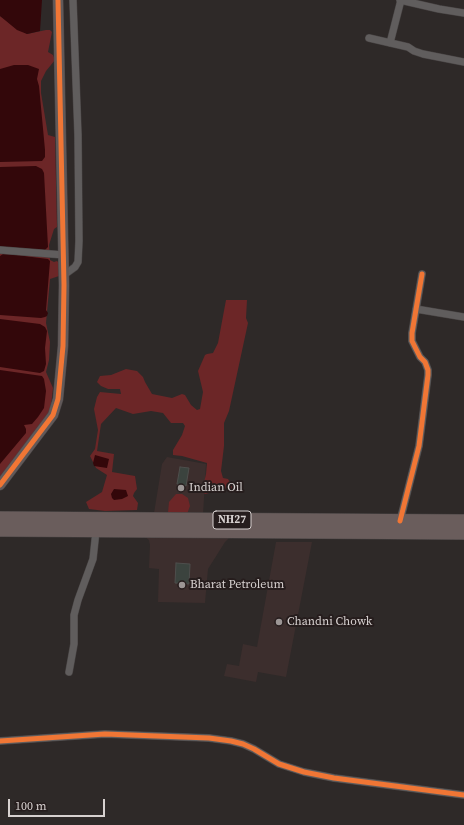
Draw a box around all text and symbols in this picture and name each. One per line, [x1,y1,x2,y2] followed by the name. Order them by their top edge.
[189,481,243,495] place label: Indian Oil
[176,483,186,493] marker: Indian Oil
[213,511,251,529] road number: NH27
[190,578,284,592] place label: Bharat Petroleum
[177,580,187,590] marker: Bharat Petroleum
[287,615,372,629] place label: Chandni Chowk
[274,617,284,627] marker: Chandni Chowk
[10,791,107,817] scale bar
[15,798,47,814] text: 100 m

